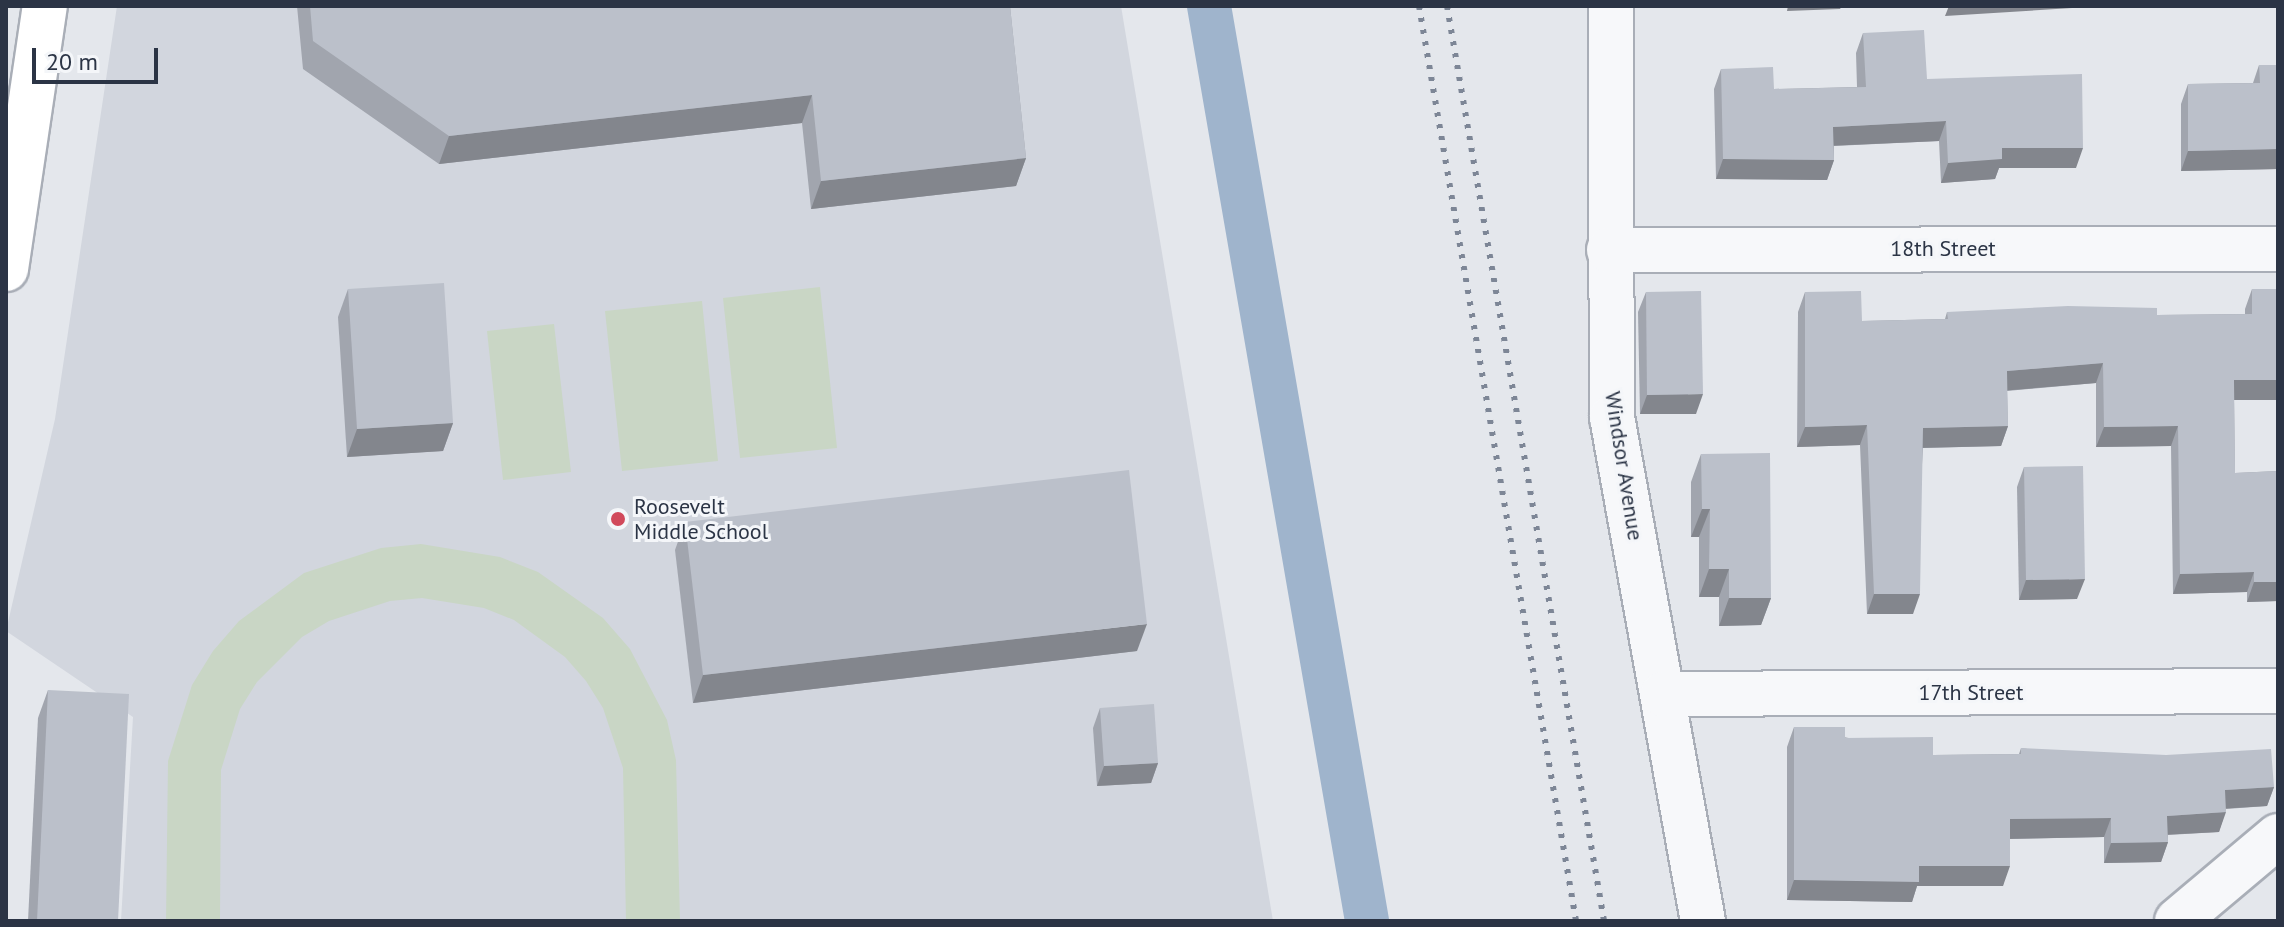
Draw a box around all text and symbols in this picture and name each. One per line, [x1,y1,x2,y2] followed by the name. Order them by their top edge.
[36,32,162,82] scale bar
[46,46,98,77] text: 20 m
[1890,236,1996,262] street label: 18th Street
[1599,389,1649,543] street label: Windsor Avenue
[634,493,768,544] place label: Roosevelt Middle School
[609,510,627,528] marker: Roosevelt Middle School
[1918,680,2024,706] street label: 17th Street

